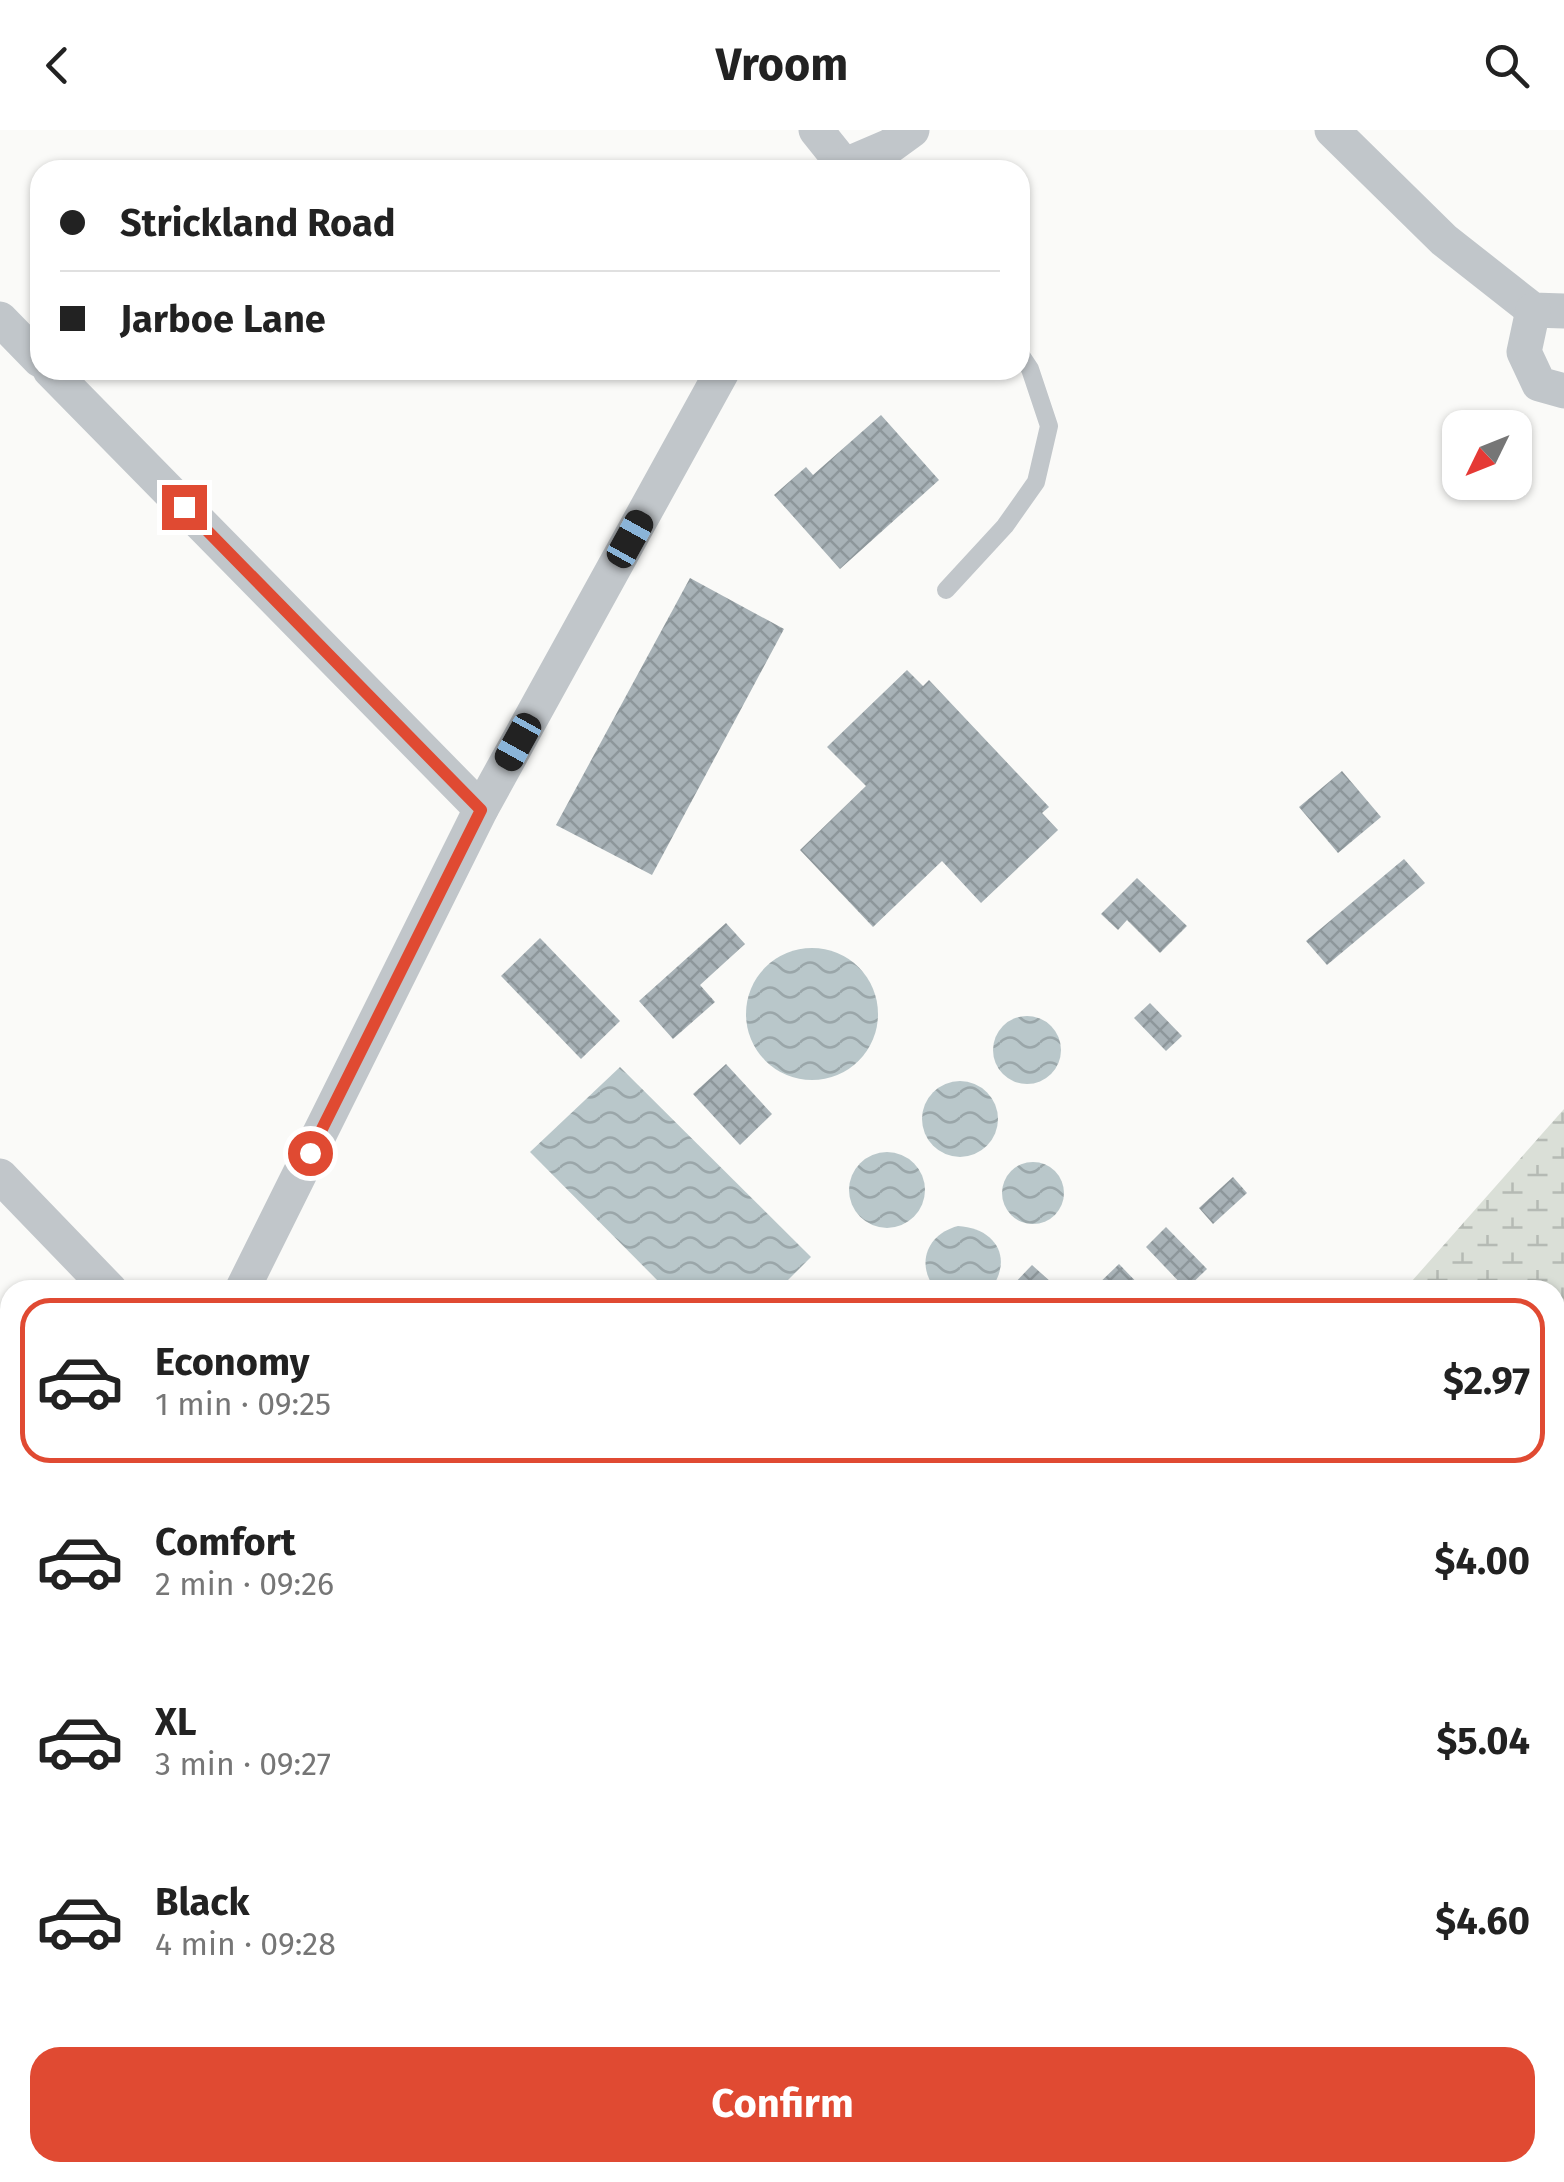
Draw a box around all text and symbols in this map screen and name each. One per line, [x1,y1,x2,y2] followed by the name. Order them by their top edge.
[30,38,85,93] icon: back
[716,38,848,92] text: Vroom
[1479,38,1534,93] icon: search
[120,200,396,246] text: Strickland Road
[120,296,326,342] text: Jarboe Lane
[1442,410,1532,500] north arrow
[1442,410,1532,500] map controls
[162,485,207,530] route end
[602,505,658,573] car
[490,708,546,776] car
[288,1131,333,1176] route start
[35,1336,125,1426] icon: car
[155,1339,310,1385] text: Economy
[1443,1358,1530,1404] text: $2.97
[155,1385,331,1423] text: 1 min · 09:25
[35,1516,125,1606] icon: car
[155,1519,296,1565] text: Comfort
[1435,1538,1530,1584] text: $4.00
[155,1565,334,1603] text: 2 min · 09:26
[35,1696,125,1786] icon: car
[155,1699,197,1745] text: XL
[1436,1718,1530,1764] text: $5.04
[155,1745,331,1783] text: 3 min · 09:27
[35,1876,125,1966] icon: car
[155,1879,250,1925] text: Black
[1435,1898,1530,1944] text: $4.60
[155,1925,336,1963] text: 4 min · 09:28
[30,2047,1535,2162] button: Confirm

